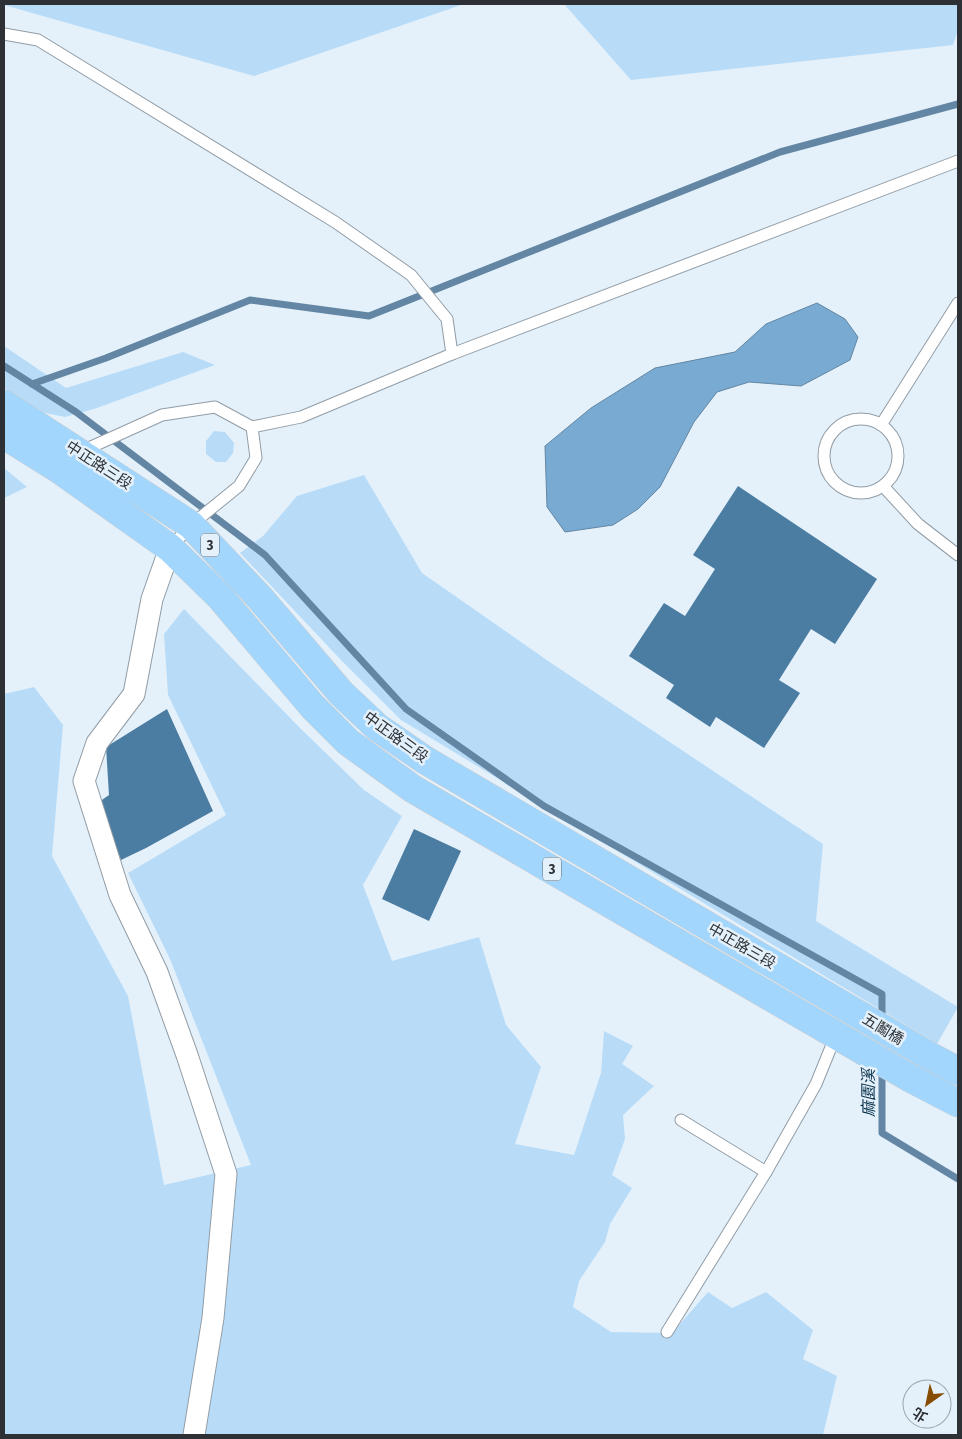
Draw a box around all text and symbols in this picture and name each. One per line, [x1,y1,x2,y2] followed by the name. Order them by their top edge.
[63,437,135,493] street label: 中正路三段
[201,534,219,556] road number: 3
[360,708,432,766] street label: 中正路三段
[543,858,561,881] road number: 3
[705,919,779,973] street label: 中正路三段
[859,1010,907,1048] street label: 五鬮橋
[859,1067,878,1117] water label: 麻園溪
[902,1379,952,1429] north arrow
[910,1404,931,1425] text: 北

